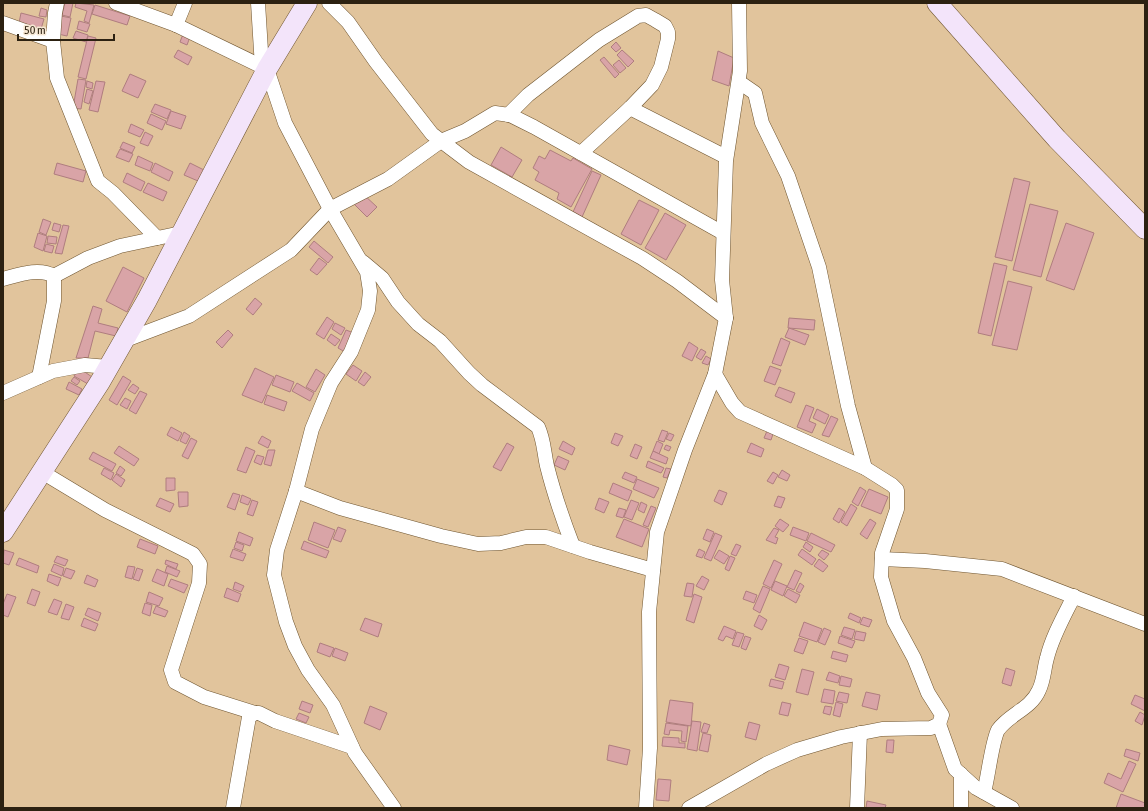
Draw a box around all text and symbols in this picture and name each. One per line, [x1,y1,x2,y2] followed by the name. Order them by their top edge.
[18,16,114,42] scale bar
[24,23,46,37] text: 50 m

